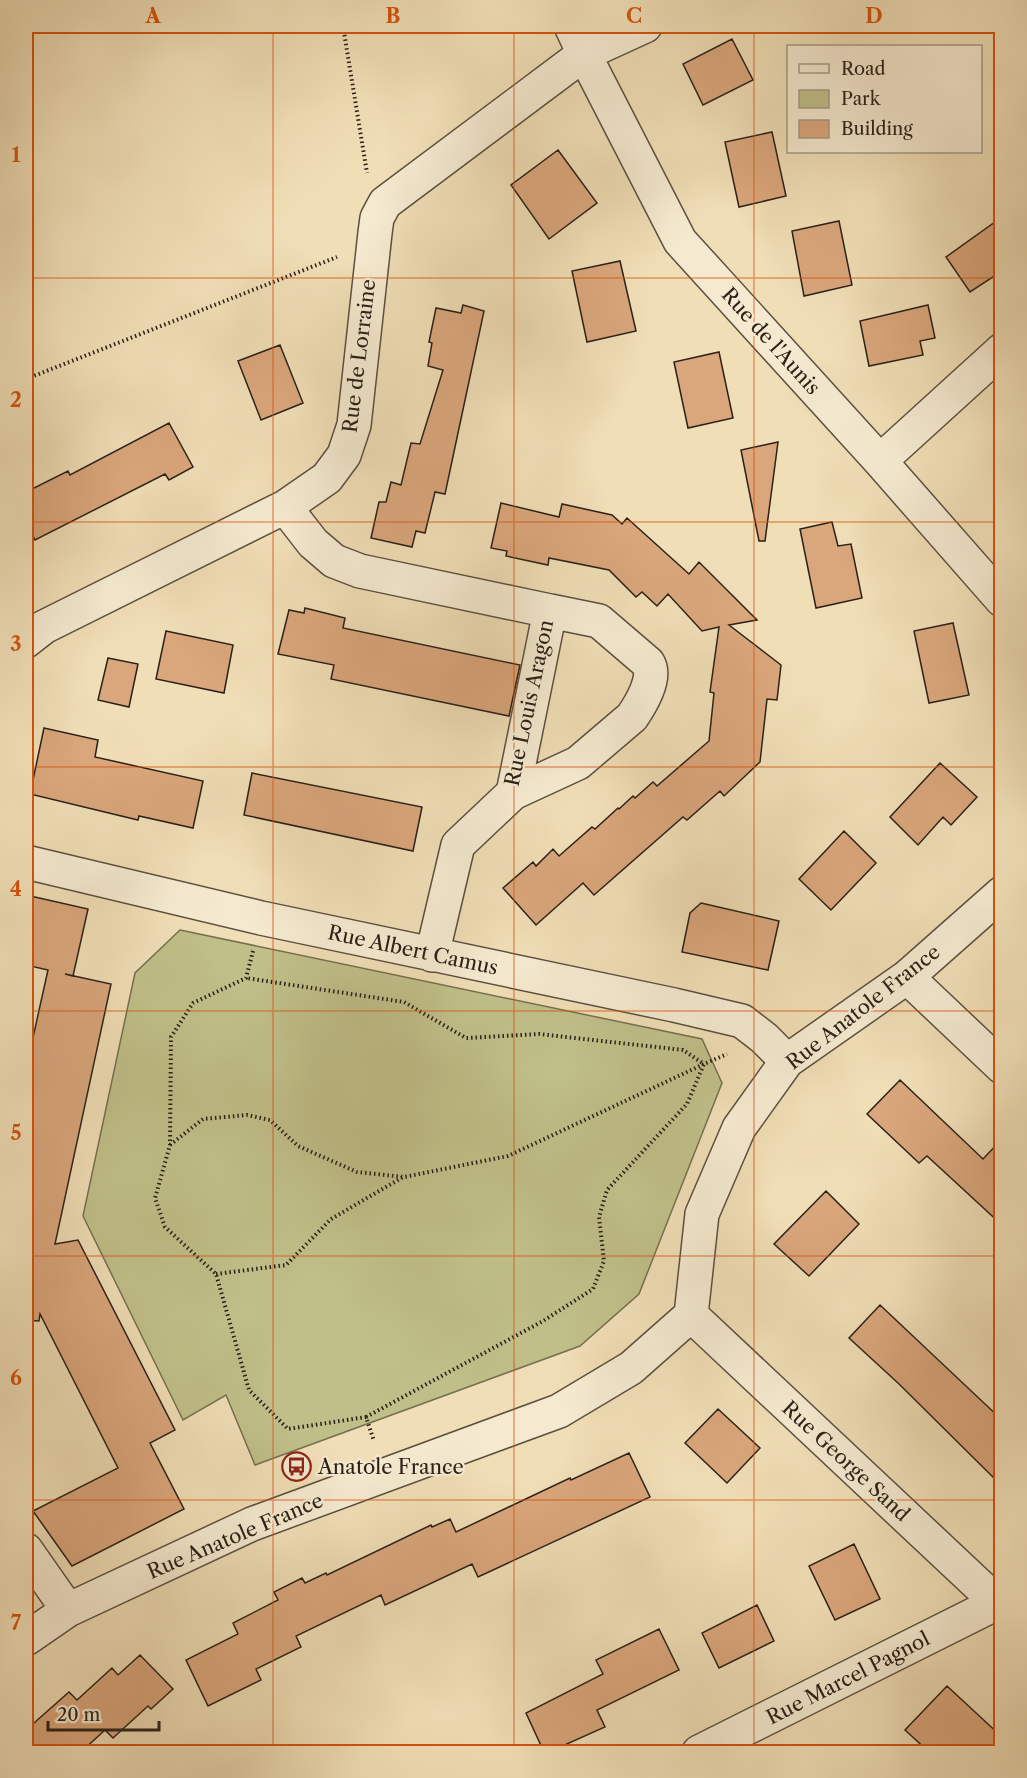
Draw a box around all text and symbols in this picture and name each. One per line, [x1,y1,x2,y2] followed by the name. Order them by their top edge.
[144,4,161,28] text: A
[386,4,401,28] text: B
[626,4,642,28] text: C
[865,4,883,28] text: D
[787,45,982,153] legend
[841,58,886,80] text: Road
[841,88,882,110] text: Park
[841,118,913,140] text: Building
[12,143,21,167] text: 1
[338,278,380,434] street label: Rue de Lorraine
[717,283,825,399] street label: Rue de l'Aunis
[10,388,22,412] text: 2
[500,617,558,788] street label: Rue Louis Aragon
[10,632,22,656] text: 3
[10,877,22,901] text: 4
[326,920,500,980] street label: Rue Albert Camus
[781,940,945,1074] street label: Rue Anatole France
[10,1121,22,1145] text: 5
[10,1366,22,1390] text: 6
[777,1396,915,1526] street label: Rue George Sand
[281,1451,313,1483] bus stop icon: Anatole France
[317,1455,464,1479] place label: Anatole France
[144,1488,326,1584] street label: Rue Anatole France
[11,1611,22,1635] text: 7
[762,1626,934,1730] street label: Rue Marcel Pagnol
[48,1694,159,1732] scale bar
[57,1704,101,1726] text: 20 m

